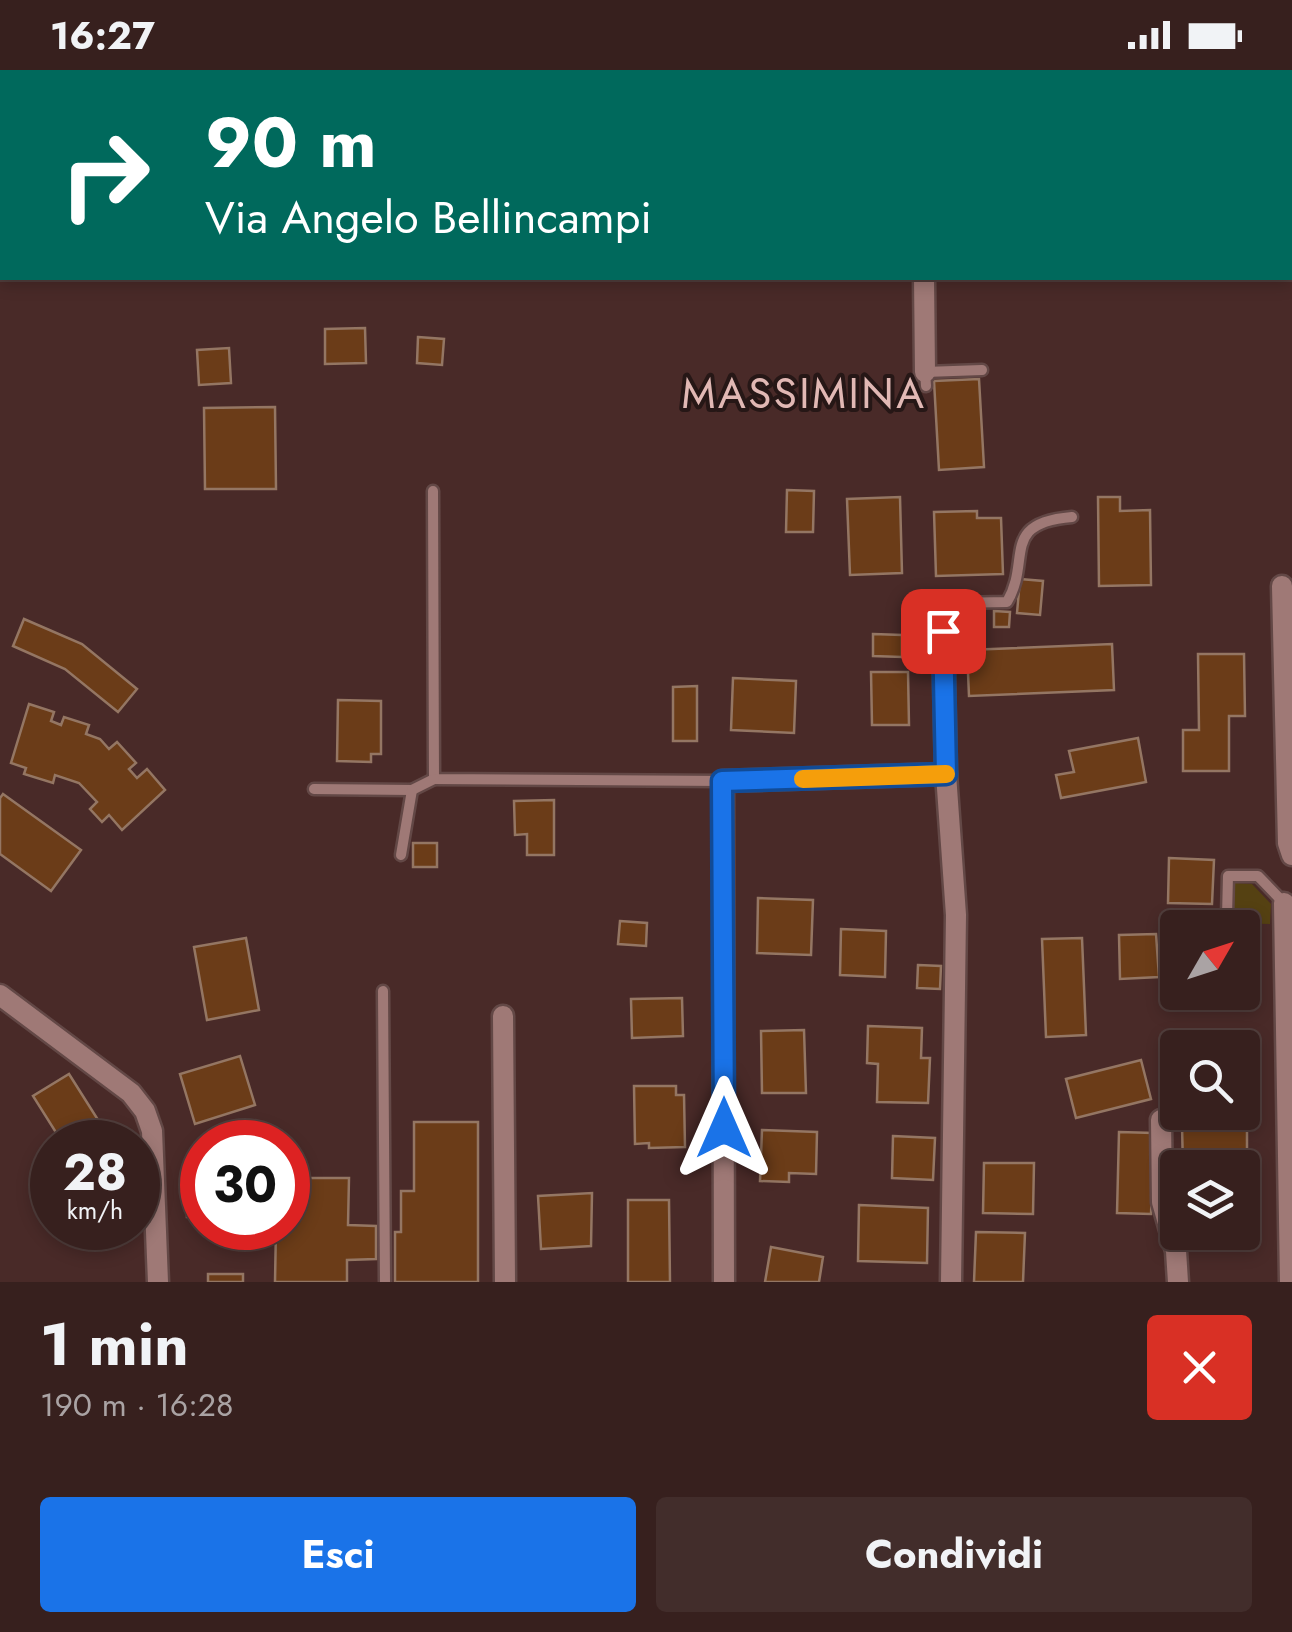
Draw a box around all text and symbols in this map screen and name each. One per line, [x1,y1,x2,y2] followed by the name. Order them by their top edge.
[50,8,155,63] text: 16:27
[205,92,377,193] text: 90 m
[40,110,170,240] icon: right
[205,185,652,250] text: Via Angelo Bellincampi
[681,363,927,424] district label: MASSIMINA
[901,589,986,674] pin
[916,604,971,659] icon: arrive
[1160,910,1260,1010] north arrow
[1160,910,1260,1250] map controls
[1160,1030,1260,1130] button: search
[672,1076,776,1180] position arrow
[180,1120,310,1250] speed limit sign: 30
[63,1136,127,1209] text: 28
[1160,1150,1260,1250] button: layers
[67,1192,123,1228] text: km/h
[40,1301,189,1388] text: 1 min
[1147,1315,1252,1420] button: close
[40,1382,234,1428] text: 190 m · 16:28
[40,1497,636,1612] button: Esci
[656,1497,1252,1612] button: Condividi

